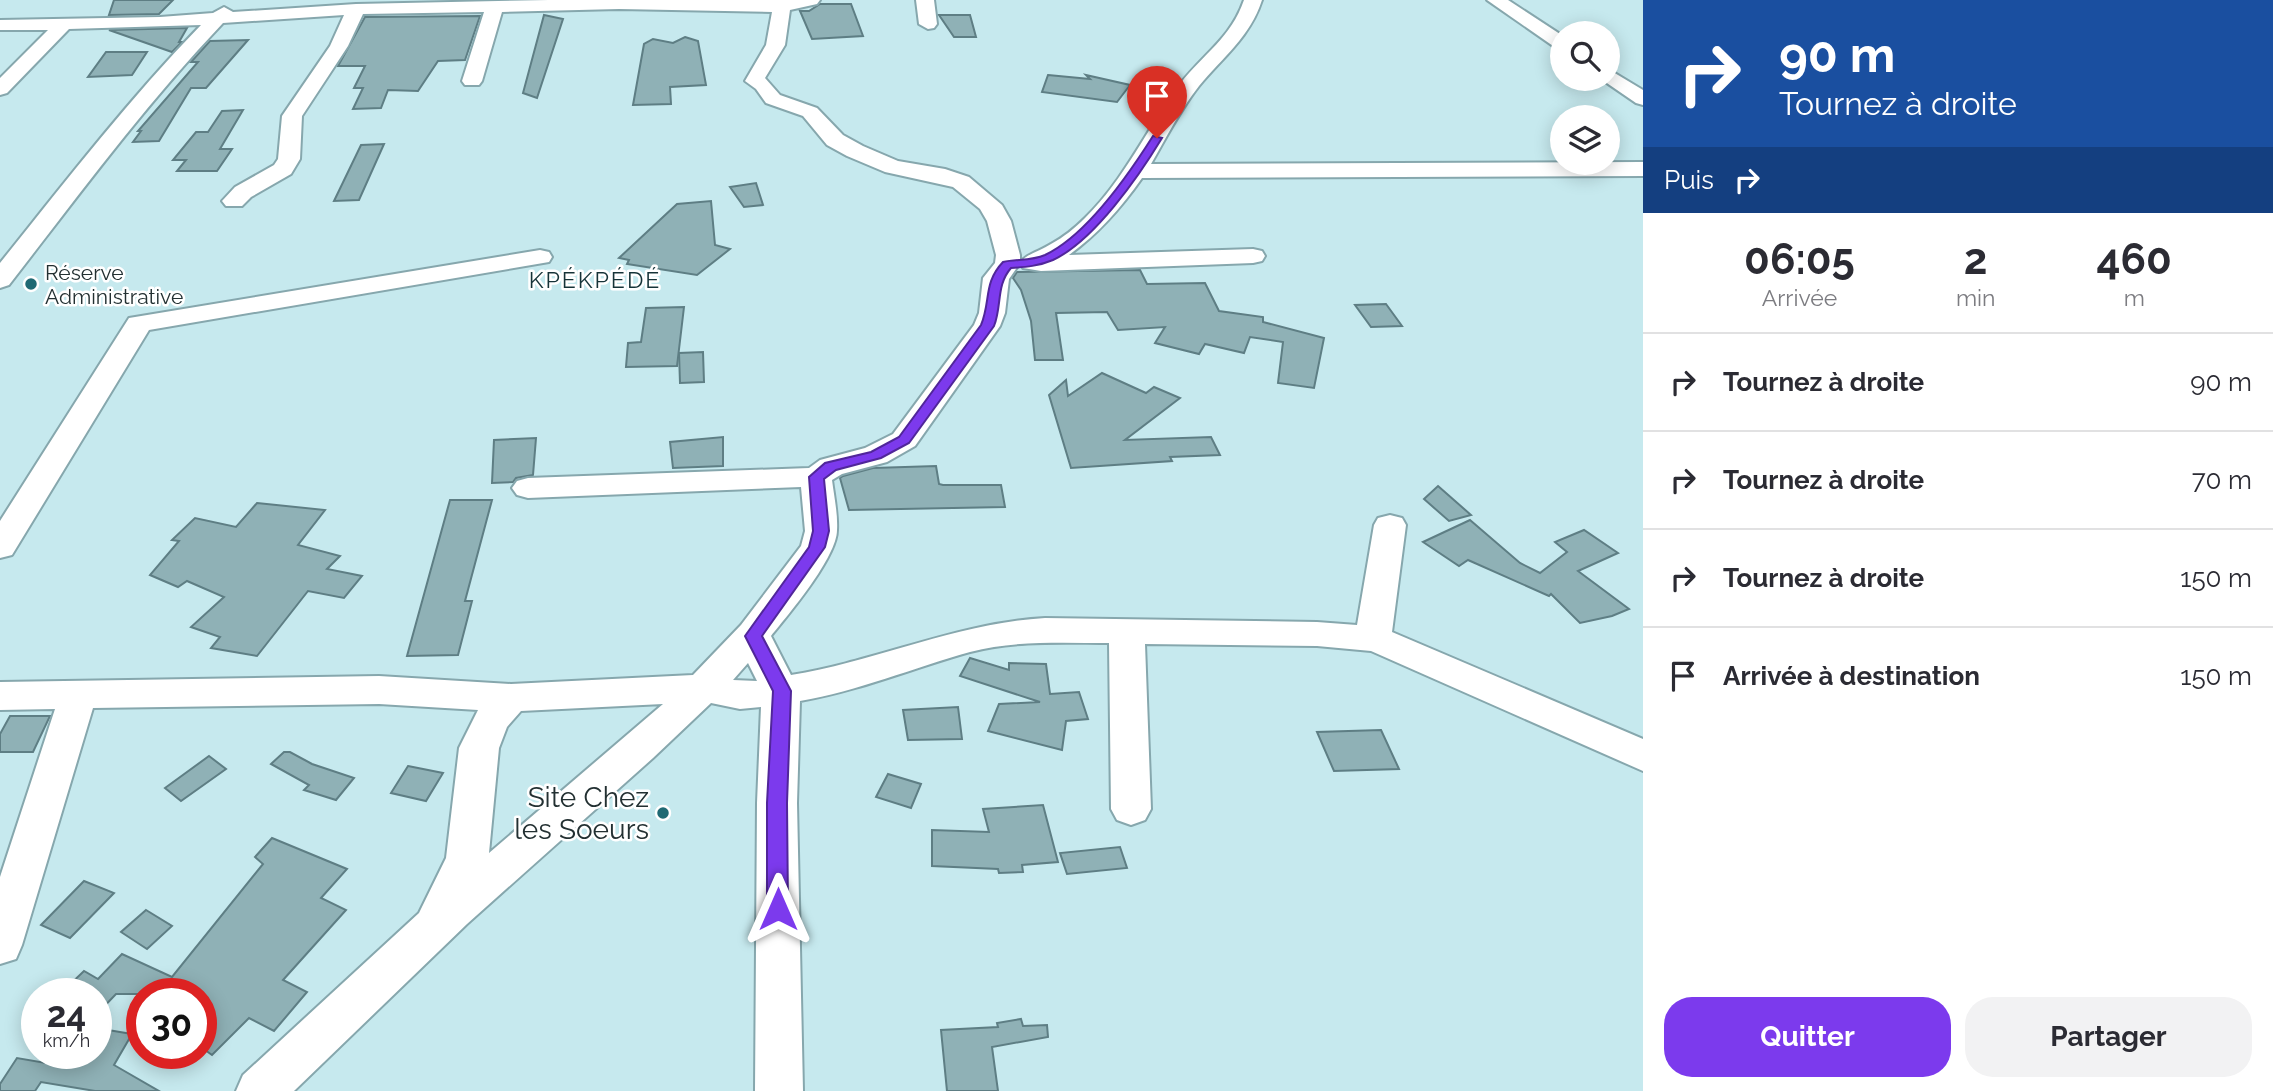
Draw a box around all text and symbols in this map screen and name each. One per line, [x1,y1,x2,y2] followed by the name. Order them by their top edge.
[1550,21,1620,175] map controls
[1550,21,1620,91] button: search
[1779,26,1895,83] text: 90 m
[1664,28,1755,119] icon: right
[1127,66,1187,138] pin
[1138,77,1176,115] icon: arrive
[1779,85,2017,122] text: Tournez à droite
[1550,105,1620,175] button: layers
[1728,161,1766,199] icon: right
[1664,165,1714,195] text: Puis
[1744,235,1855,284] text: 06:05
[1964,235,1988,284] text: 2
[2097,235,2172,284] text: 460
[45,260,183,309] place label: Réserve Administrative
[529,266,661,293] district label: KPÉKPÉDÉ
[23,276,39,292] marker: Réserve Administrative
[1762,284,1837,311] text: Arrivée
[1956,284,1996,311] text: min
[2124,284,2145,311] text: m
[1664,363,1702,401] icon: right
[1723,367,1924,397] text: Tournez à droite
[2190,367,2252,397] text: 90 m
[1664,461,1702,499] icon: right
[1723,465,1924,495] text: Tournez à droite
[2192,465,2252,495] text: 70 m
[1664,559,1702,597] icon: right
[1723,563,1924,593] text: Tournez à droite
[2180,563,2252,593] text: 150 m
[1664,657,1702,695] icon: arrive
[1723,661,1980,691] text: Arrivée à destination
[2180,661,2252,691] text: 150 m
[514,781,649,846] place label: Site Chez les Soeurs
[655,805,671,821] marker: Site Chez les Soeurs
[741,872,815,946] position arrow
[126,978,217,1069] speed limit sign: 30
[47,994,86,1035] text: 24
[1664,997,1951,1077] button: Quitter
[1965,997,2252,1077] button: Partager
[43,1030,90,1051] text: km/h

